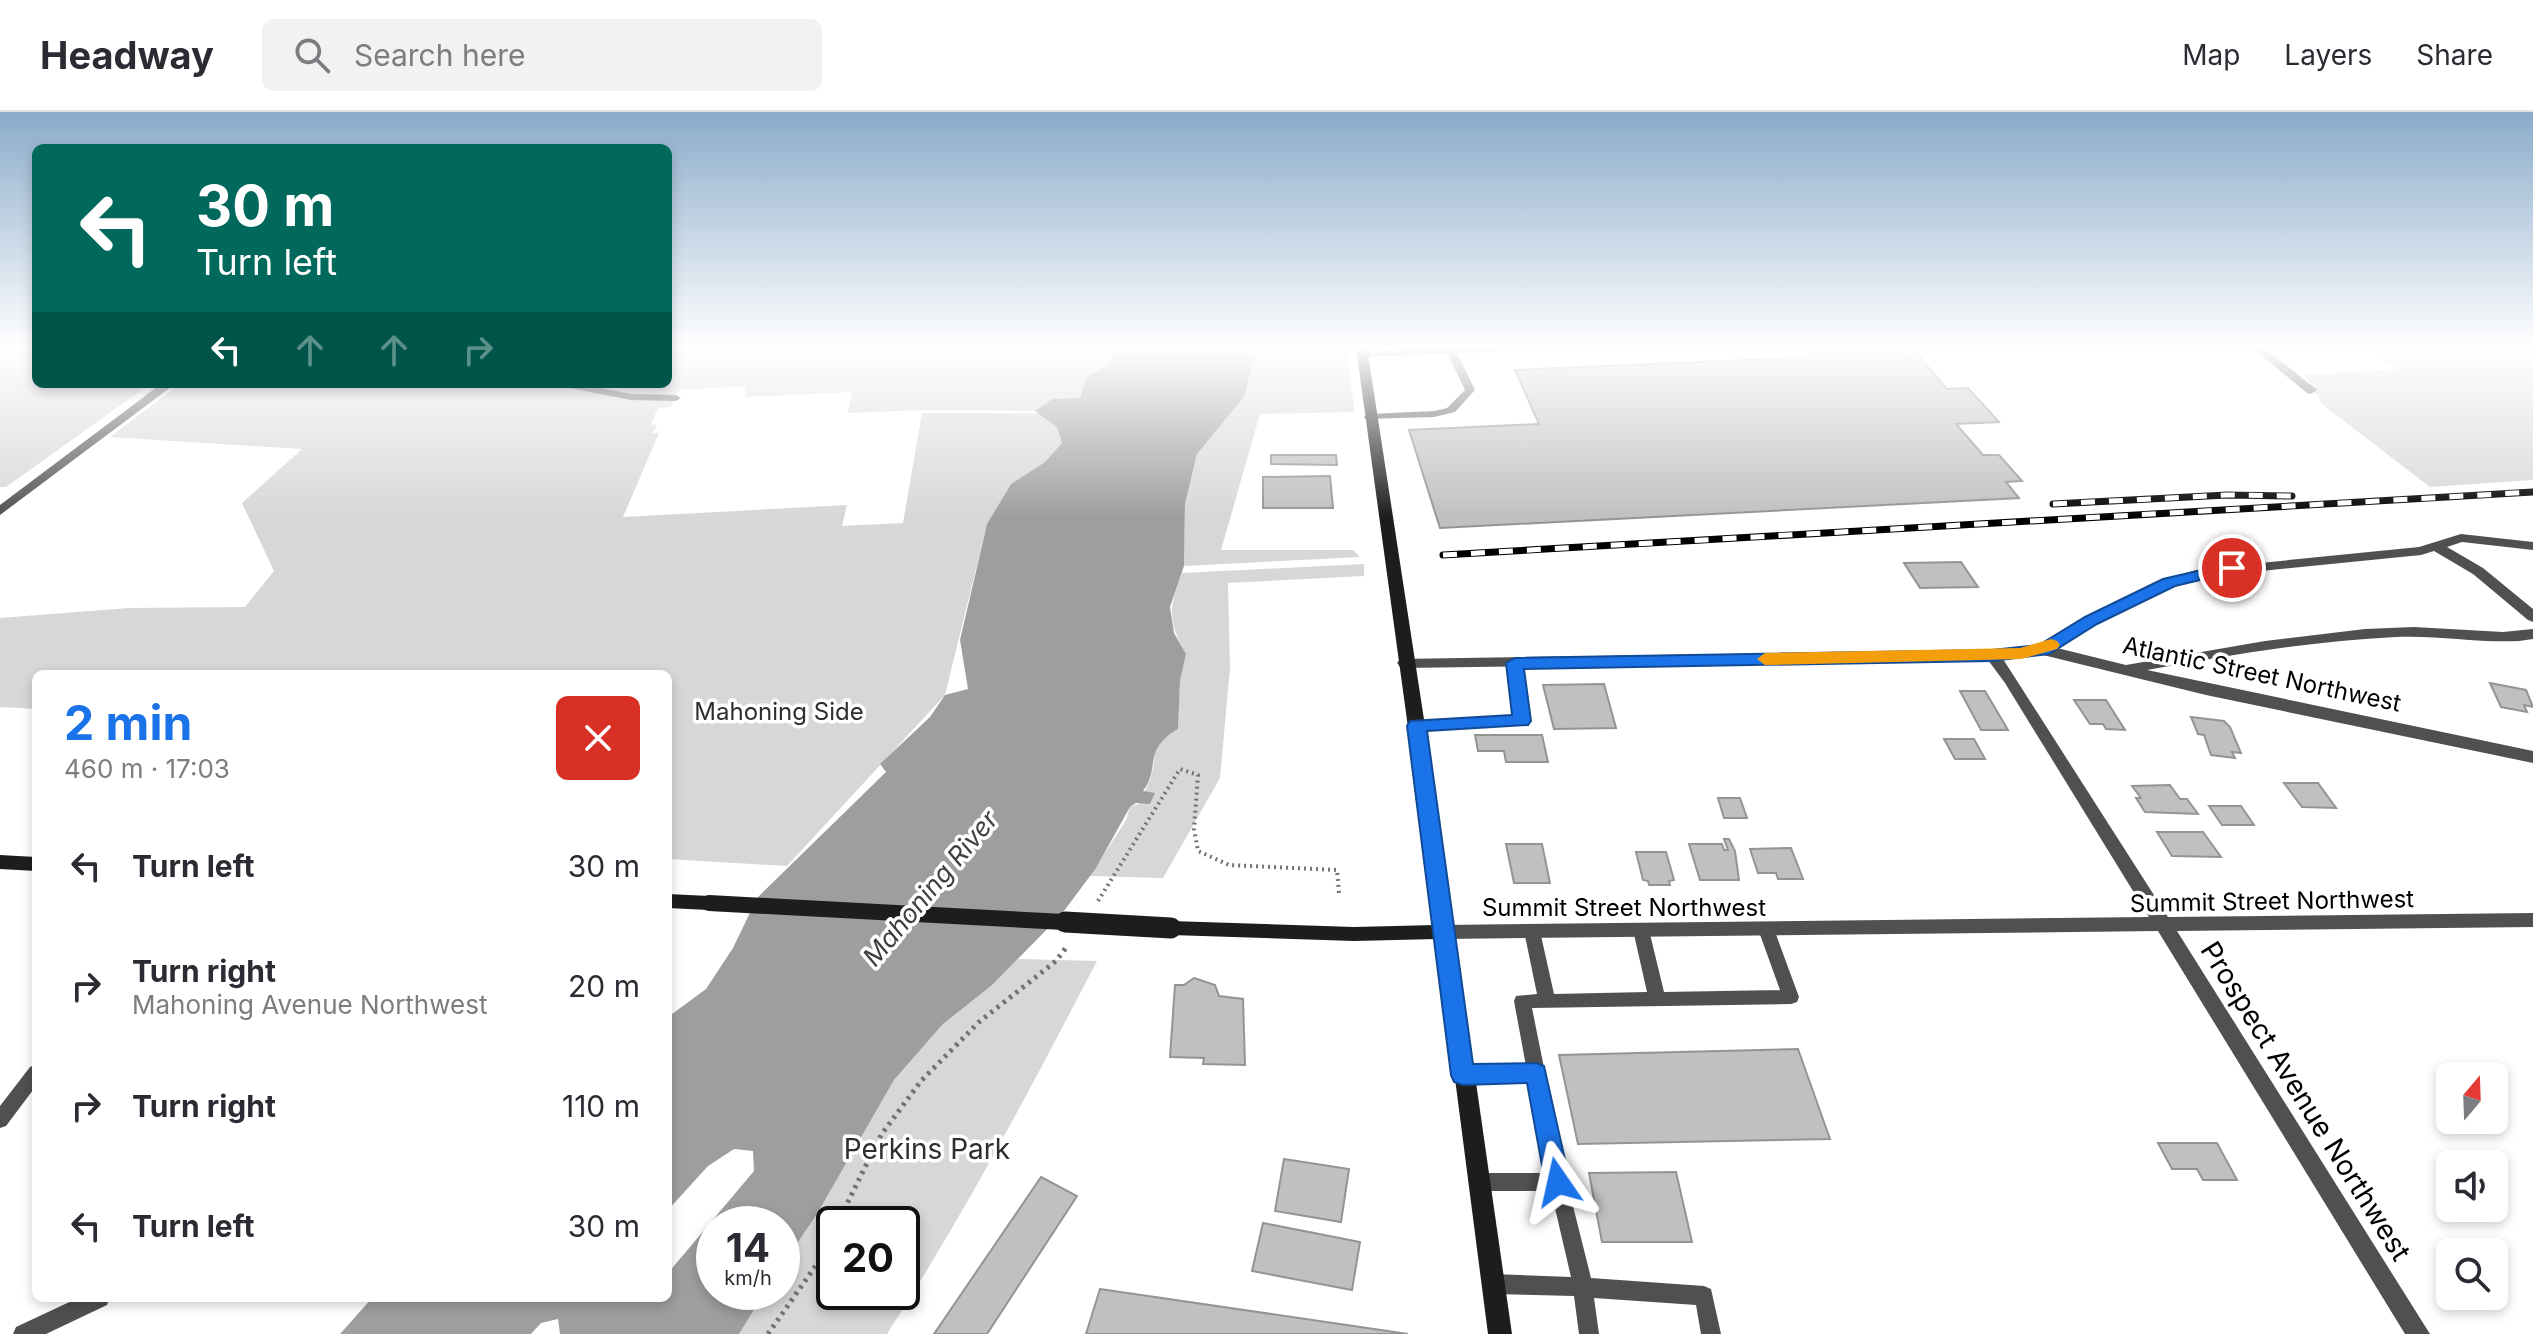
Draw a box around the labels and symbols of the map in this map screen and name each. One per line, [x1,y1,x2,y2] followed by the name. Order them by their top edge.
[2198,534,2266,602] pin
[2120,630,2404,718] street label: Atlantic Street Northwest
[694,697,864,726] park label: Mahoning Side
[856,803,1005,972] water label: Mahoning River
[2130,884,2414,918] street label: Summit Street Northwest
[1482,893,1766,922] street label: Summit Street Northwest
[2194,935,2418,1267] street label: Prospect Avenue Northwest
[2436,1062,2508,1134] north arrow
[844,1132,1010,1166] park label: Perkins Park
[1516,1140,1600,1224] position arrow
[816,1206,920,1310] speed limit sign: 20

